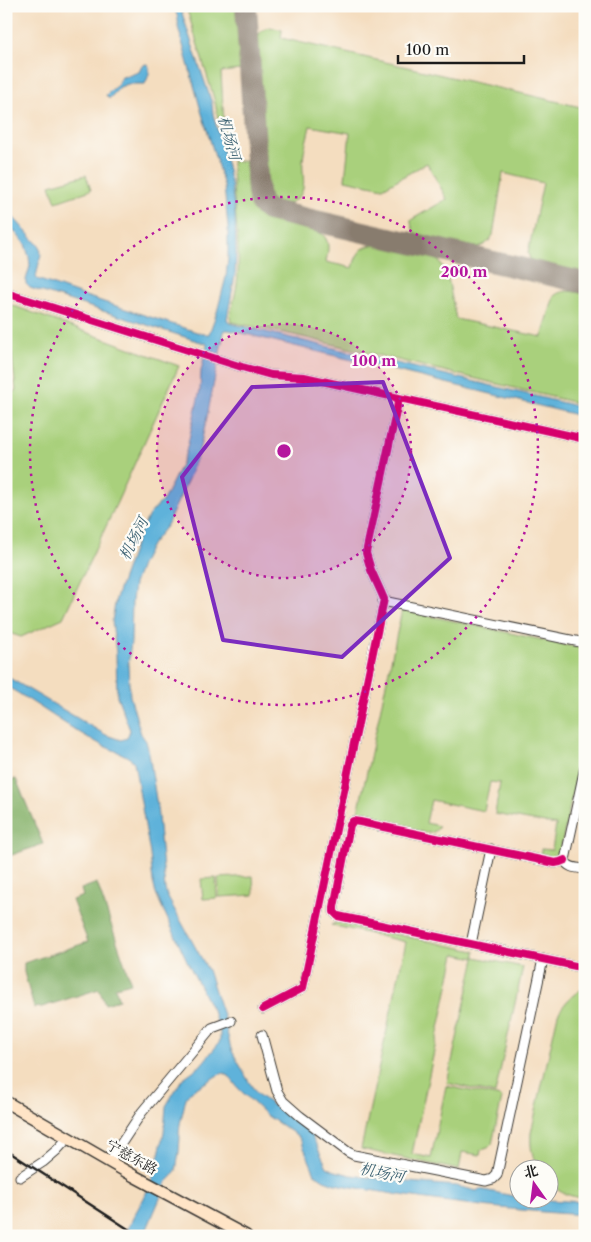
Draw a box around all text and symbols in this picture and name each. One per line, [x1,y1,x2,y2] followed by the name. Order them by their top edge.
[398,32,525,64] scale bar
[406,40,449,59] text: 100 m
[214,114,246,165] water label: 机场河
[441,262,487,281] text: 200 m
[352,351,396,370] text: 100 m
[275,442,293,460] centre of rings
[115,512,154,563] water label: 机场河
[103,1136,161,1178] street label: 宁慈东路
[358,1159,409,1187] water label: 机场河
[508,1160,558,1210] north arrow
[522,1161,540,1182] text: 北

